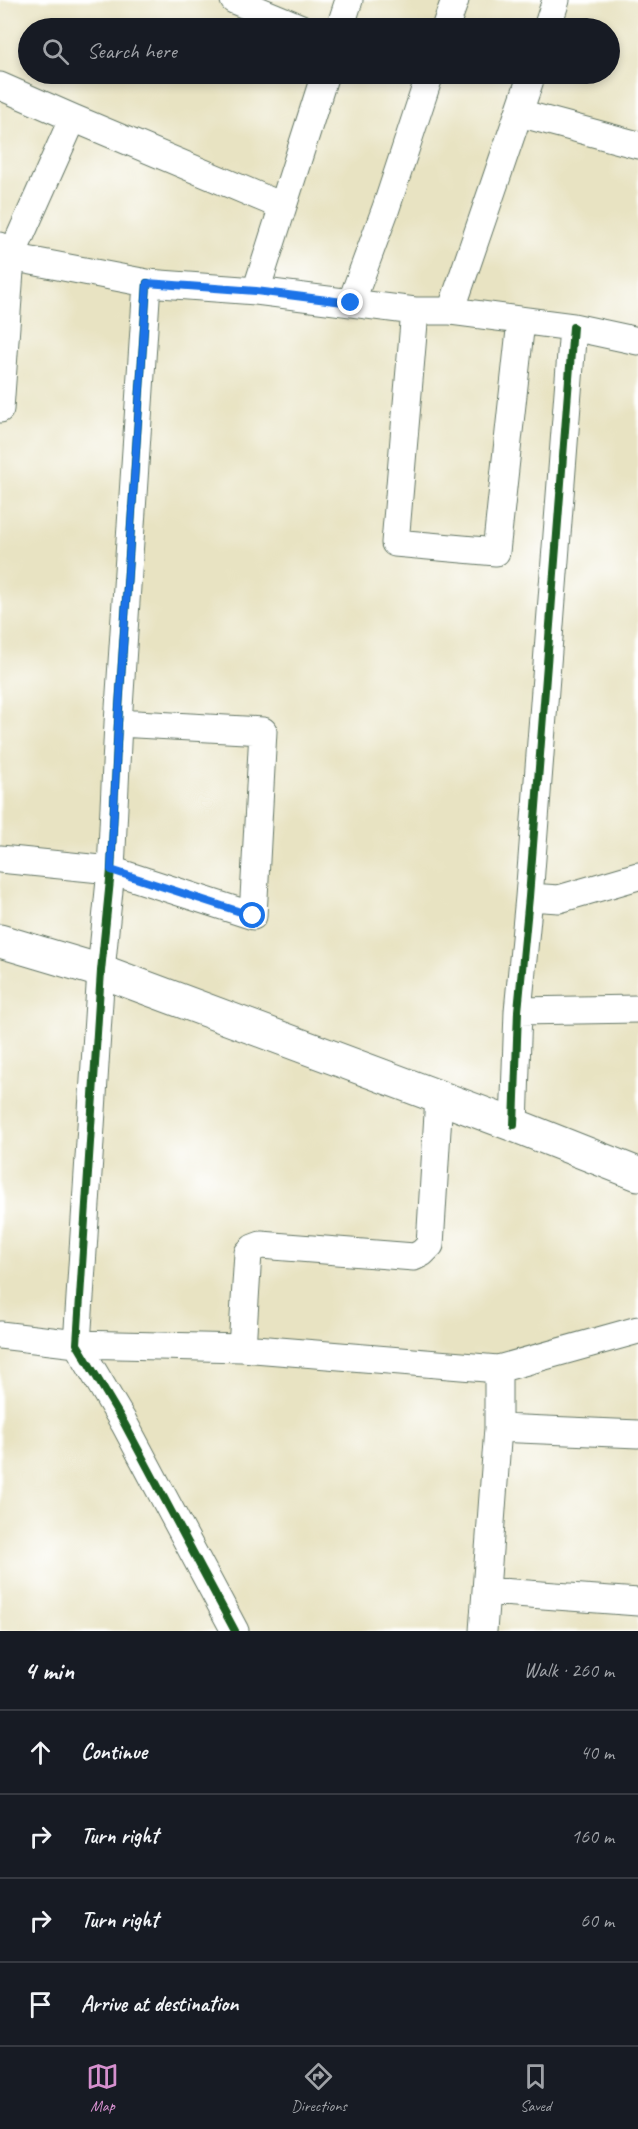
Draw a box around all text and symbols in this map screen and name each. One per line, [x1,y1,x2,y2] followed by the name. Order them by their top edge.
[18,18,620,84] search box
[39,35,72,68] icon: search
[87,37,177,65] text: Search here
[337,289,363,315] route end
[239,902,265,928] route start
[24,1654,74,1687] text: 4 min
[524,1658,614,1683] text: Walk · 260 m
[24,1736,57,1769] icon: ahead
[81,1738,147,1766] text: Continue
[580,1740,614,1765] text: 40 m
[24,1820,57,1853] icon: right
[81,1822,158,1850] text: Turn right
[571,1824,614,1849] text: 160 m
[24,1904,57,1937] icon: right
[81,1906,158,1934] text: Turn right
[580,1908,614,1933] text: 60 m
[24,1988,57,2021] icon: arrive
[81,1990,238,2018] text: Arrive at destination
[86,2060,119,2116] tab: Map
[291,2060,347,2116] tab: Directions
[519,2060,552,2116] tab: Saved

